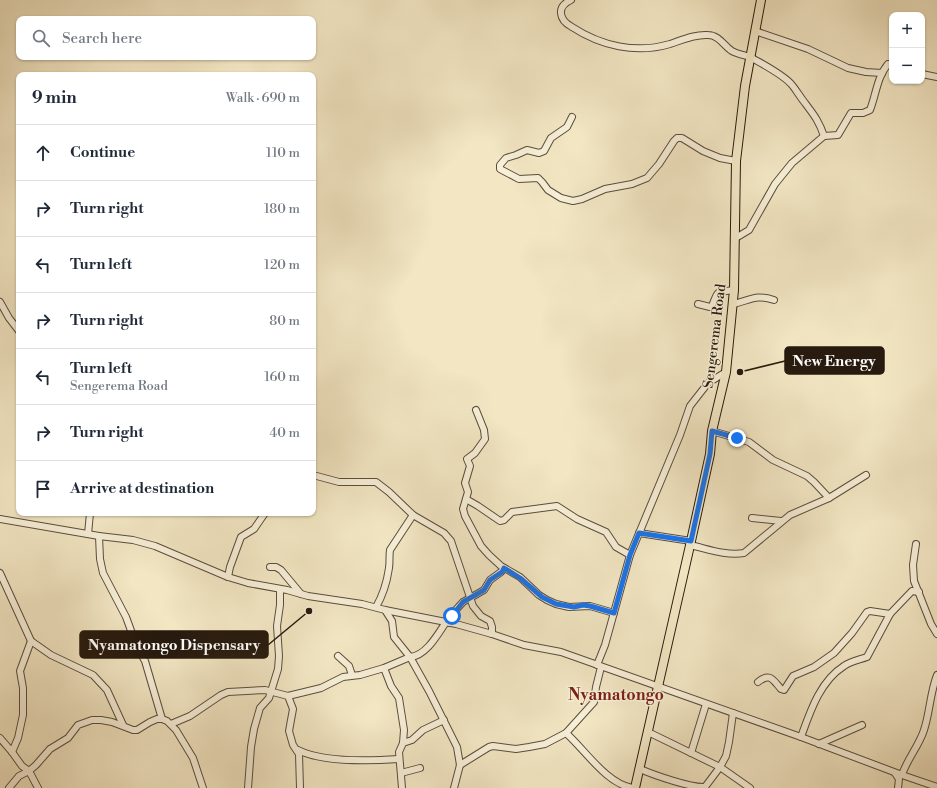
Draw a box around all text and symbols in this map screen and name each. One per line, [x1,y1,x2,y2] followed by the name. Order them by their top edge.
[889,12,925,84] map controls
[889,12,925,48] button: +
[16,16,316,60] search box
[30,27,52,49] icon: search
[62,29,142,48] text: Search here
[889,48,925,84] button: −
[32,87,77,109] text: 9 min
[226,90,300,106] text: Walk · 690 m
[32,142,54,164] icon: ahead
[70,143,135,162] text: Continue
[266,145,300,161] text: 110 m
[32,198,54,220] icon: right
[70,199,144,218] text: Turn right
[264,201,300,217] text: 180 m
[32,254,54,276] icon: left
[70,255,132,274] text: Turn left
[264,257,300,273] text: 120 m
[700,283,730,389] street label: Sengerema Road
[32,310,54,332] icon: right
[70,311,144,330] text: Turn right
[269,313,300,329] text: 80 m
[785,347,884,374] callout: New Energy
[792,352,876,371] text: New Energy
[70,359,132,378] text: Turn left
[32,366,54,388] icon: left
[264,369,300,385] text: 160 m
[70,378,168,394] text: Sengerema Road
[32,422,54,444] icon: right
[70,423,144,442] text: Turn right
[270,425,300,441] text: 40 m
[728,429,746,447] route end
[32,478,54,500] icon: arrive
[70,479,214,498] text: Arrive at destination
[443,607,461,625] route start
[80,631,268,658] callout: Nyamatongo Dispensary
[88,636,261,655] text: Nyamatongo Dispensary
[568,685,664,705] district label: Nyamatongo

